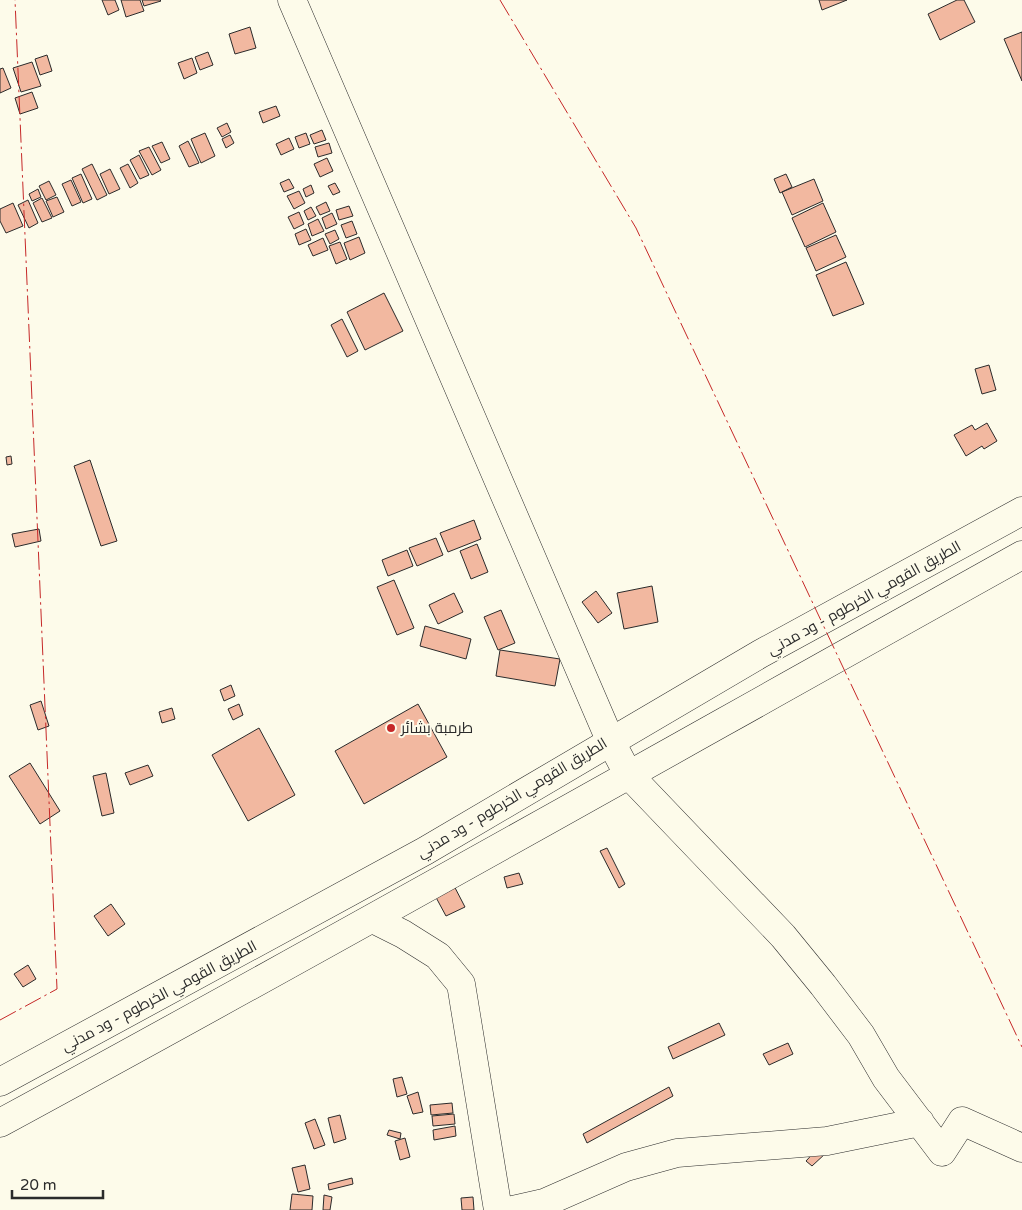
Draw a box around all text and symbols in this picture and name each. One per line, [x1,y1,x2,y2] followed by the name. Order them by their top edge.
[764,537,965,662] street label: الطريق القومي الخرطوم - ود مدني
[400,719,473,737] place label: طرمبة بشائر
[385,722,397,734] marker: طرمبة بشائر
[414,734,612,865] street label: الطريق القومي الخرطوم - ود مدني
[58,937,261,1058] street label: الطريق القومي الخرطوم - ود مدني
[12,1168,104,1200] scale bar
[20,1176,57,1194] text: 20 m

